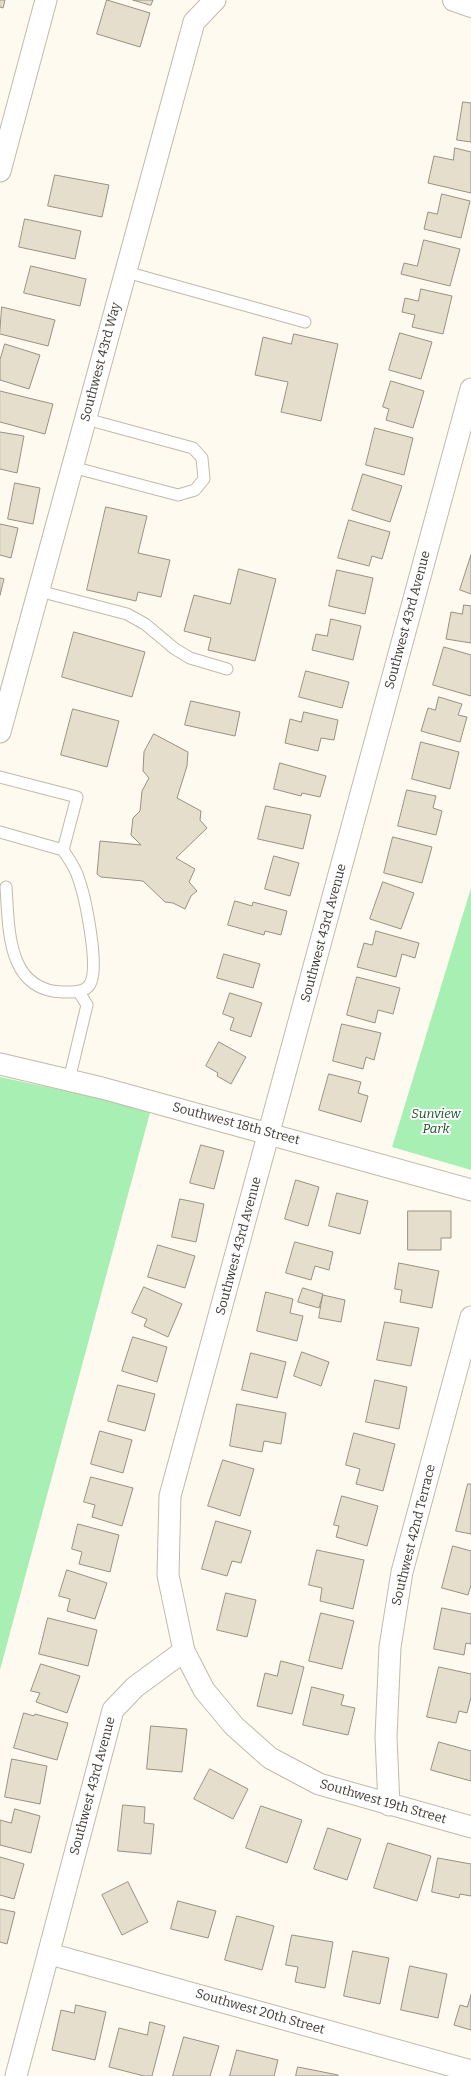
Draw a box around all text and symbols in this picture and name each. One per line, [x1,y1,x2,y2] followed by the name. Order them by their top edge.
[78,301,124,423] street label: Southwest 43rd Way
[382,549,434,691] street label: Southwest 43rd Avenue
[298,862,350,1004] street label: Southwest 43rd Avenue
[171,1099,301,1149] street label: Southwest 18th Street
[411,1106,461,1137] park label: Sunview Park
[213,1175,265,1317] street label: Southwest 43rd Avenue
[389,1463,439,1607] street label: Southwest 42nd Terrace
[67,1715,119,1857] street label: Southwest 43rd Avenue
[318,1776,448,1828] street label: Southwest 19th Street
[194,1986,326,2038] street label: Southwest 20th Street

